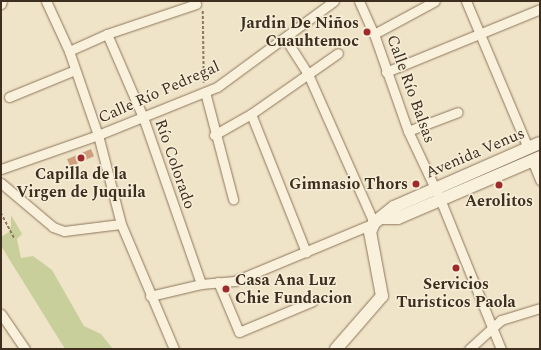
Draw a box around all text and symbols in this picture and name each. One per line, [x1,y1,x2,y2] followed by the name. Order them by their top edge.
[240,13,359,51] place label: Jardin De Niños Cuauhtemoc
[362,27,372,37] marker: Jardin De Niños Cuauhtemoc
[383,32,439,146] street label: Calle Río Balsas
[96,57,222,127] street label: Calle Río Pedregal
[151,117,199,211] street label: Río Colorado
[423,123,527,183] street label: Avenida Venus
[76,153,86,163] marker: Capilla de la Virgen de Juquila
[16,164,146,202] place label: Capilla de la Virgen de Juquila
[289,174,408,194] place label: Gimnasio Thors
[411,179,421,189] marker: Gimnasio Thors
[494,180,504,190] marker: Aerolitos
[465,191,533,211] place label: Aerolitos
[451,263,461,273] marker: Servicios Turisticos Paola
[235,270,352,308] place label: Casa Ana Luz Chie Fundacion
[396,274,516,312] place label: Servicios Turisticos Paola
[220,283,232,295] marker: Casa Ana Luz Chie Fundacion

